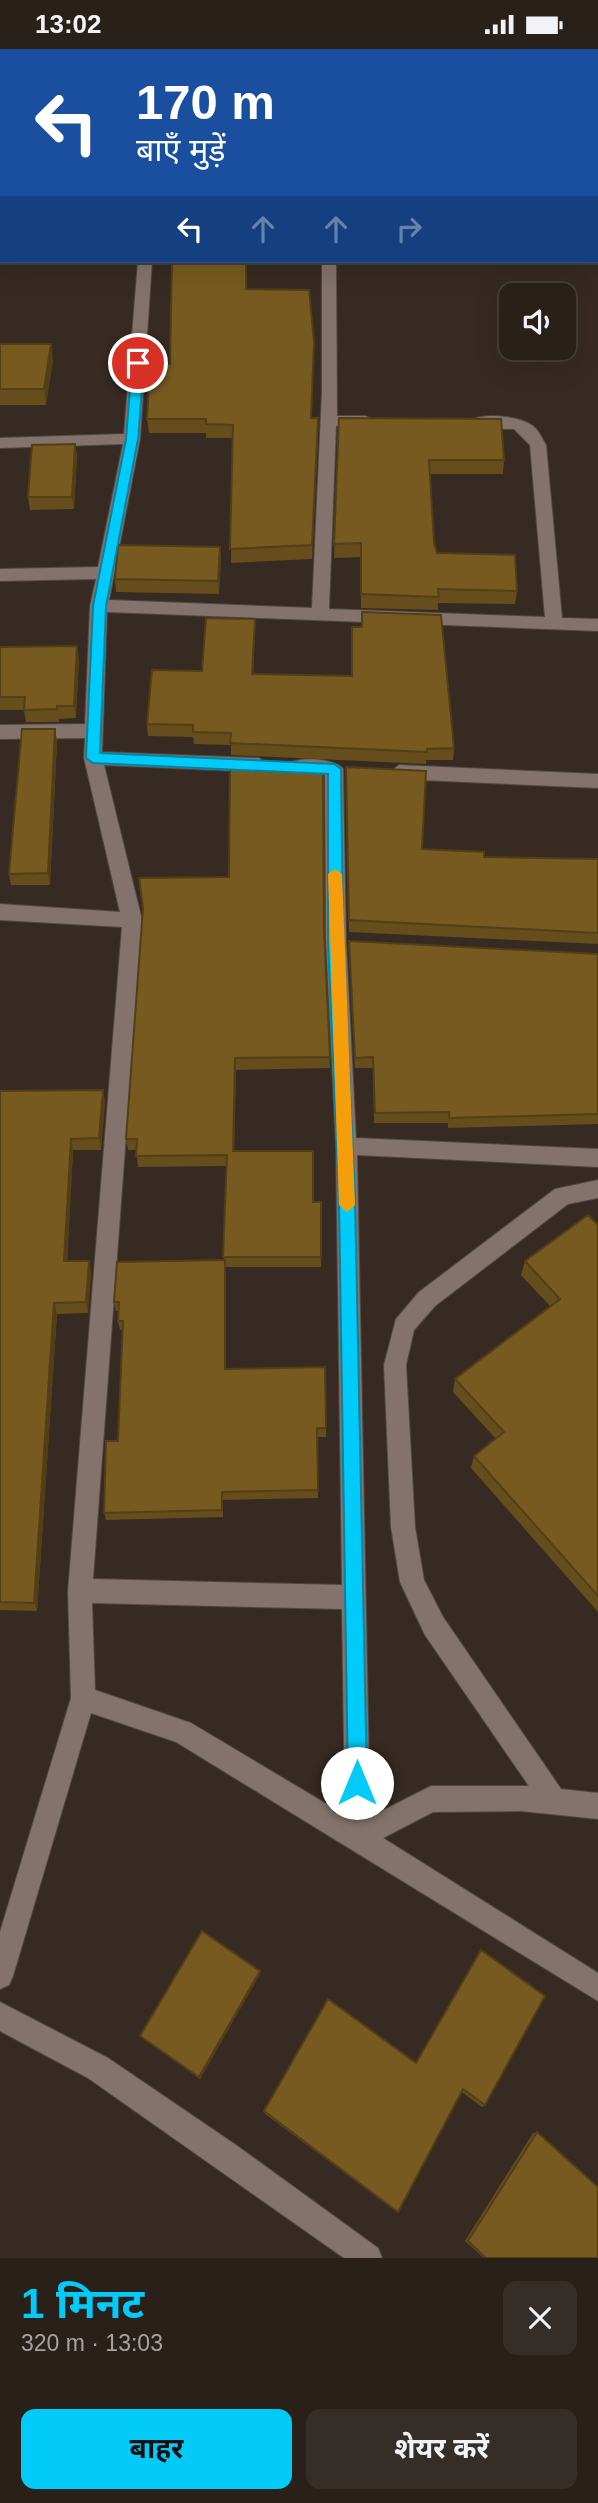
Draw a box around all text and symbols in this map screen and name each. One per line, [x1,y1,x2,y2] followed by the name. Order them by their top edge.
[35,9,102,39] text: 13:02
[136,75,275,129] text: 170 m
[21,77,112,168] icon: left
[136,132,225,168] text: बाएँ मुड़ें
[171,210,209,248] icon: left
[244,210,282,248] icon: ahead
[317,210,355,248] icon: ahead
[390,210,428,248] icon: right
[499,283,576,360] map controls
[499,283,576,360] button: sound
[108,333,168,393] pin
[119,344,157,382] icon: arrive
[320,1746,394,1820] position arrow
[21,2280,144,2327] text: 1 मिनट
[503,2281,577,2355] button: close
[21,2330,163,2356] text: 320 m · 13:03
[21,2409,292,2489] button: बाहर
[306,2409,577,2489] button: शेयर करें

